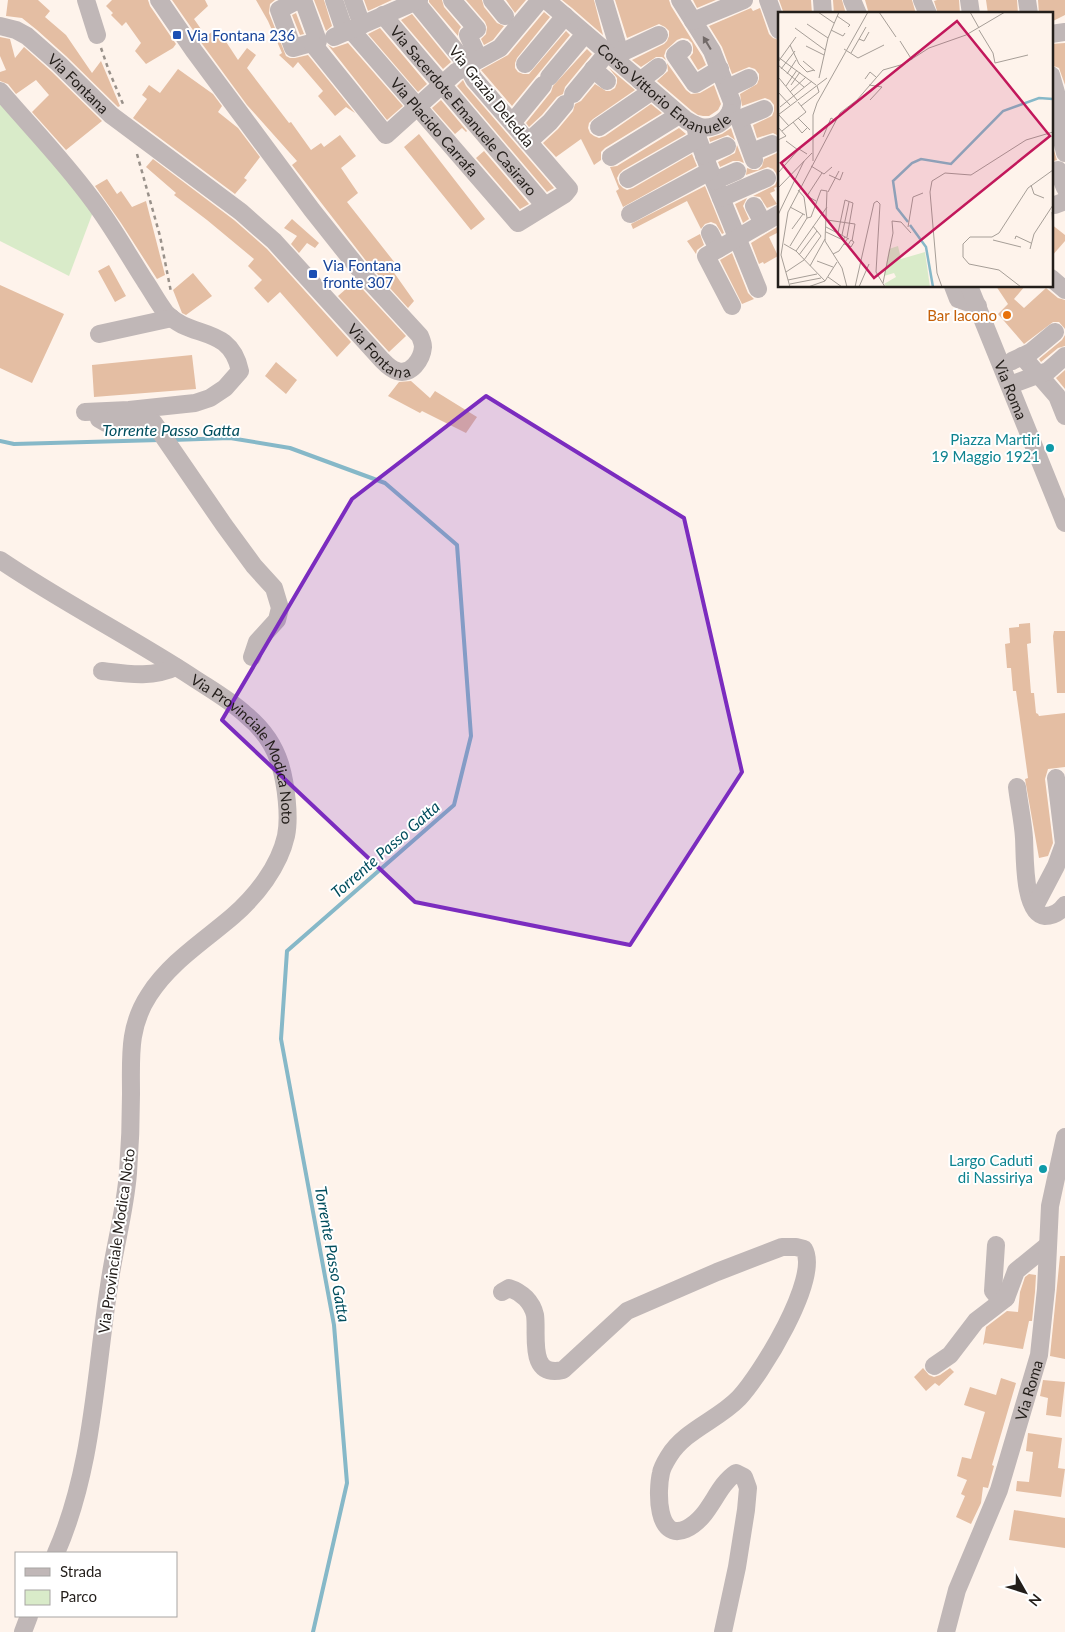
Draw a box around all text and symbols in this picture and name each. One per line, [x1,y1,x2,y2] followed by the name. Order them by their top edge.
[778,12,1052,288] inset map
[387,22,541,199] street label: Via Sacerdote Emanuele Casiraro
[187,26,296,44] place label: Via Fontana 236
[171,29,183,41] marker: Via Fontana 236
[702,37,711,50] one-way arrow
[594,39,734,137] street label: Corso Vittorio Emanuele
[446,42,538,150] street label: Via Grazia Deledda
[44,49,113,117] street label: Via Fontana
[387,74,482,180] street label: Via Placido Carrafa
[323,256,401,291] place label: Via Fontana fronte 307
[307,268,319,280] marker: Via Fontana fronte 307
[927,306,997,324] place label: Bar Iacono
[1001,309,1013,321] marker: Bar Iacono
[344,320,413,381] street label: Via Fontana
[991,358,1031,422] street label: Via Roma
[102,420,240,439] water label: Torrente Passo Gatta
[931,430,1040,465] place label: Piazza Martiri 19 Maggio 1921
[1044,442,1056,454] marker: Piazza Martiri 19 Maggio 1921
[188,670,297,825] street label: Via Provinciale Modica Noto
[327,797,443,901] water label: Torrente Passo Gatta
[94,1147,138,1335] street label: Via Provinciale Modica Noto
[949,1151,1033,1186] place label: Largo Caduti di Nassiriya
[1037,1163,1049,1175] marker: Largo Caduti di Nassiriya
[312,1185,354,1323] water label: Torrente Passo Gatta
[1011,1358,1046,1423] street label: Via Roma
[15,1552,178,1617] legend
[60,1562,102,1580] text: Strada
[1000,1567,1050,1617] north arrow
[60,1587,97,1605] text: Parco
[1025,1591,1045,1610] text: N

